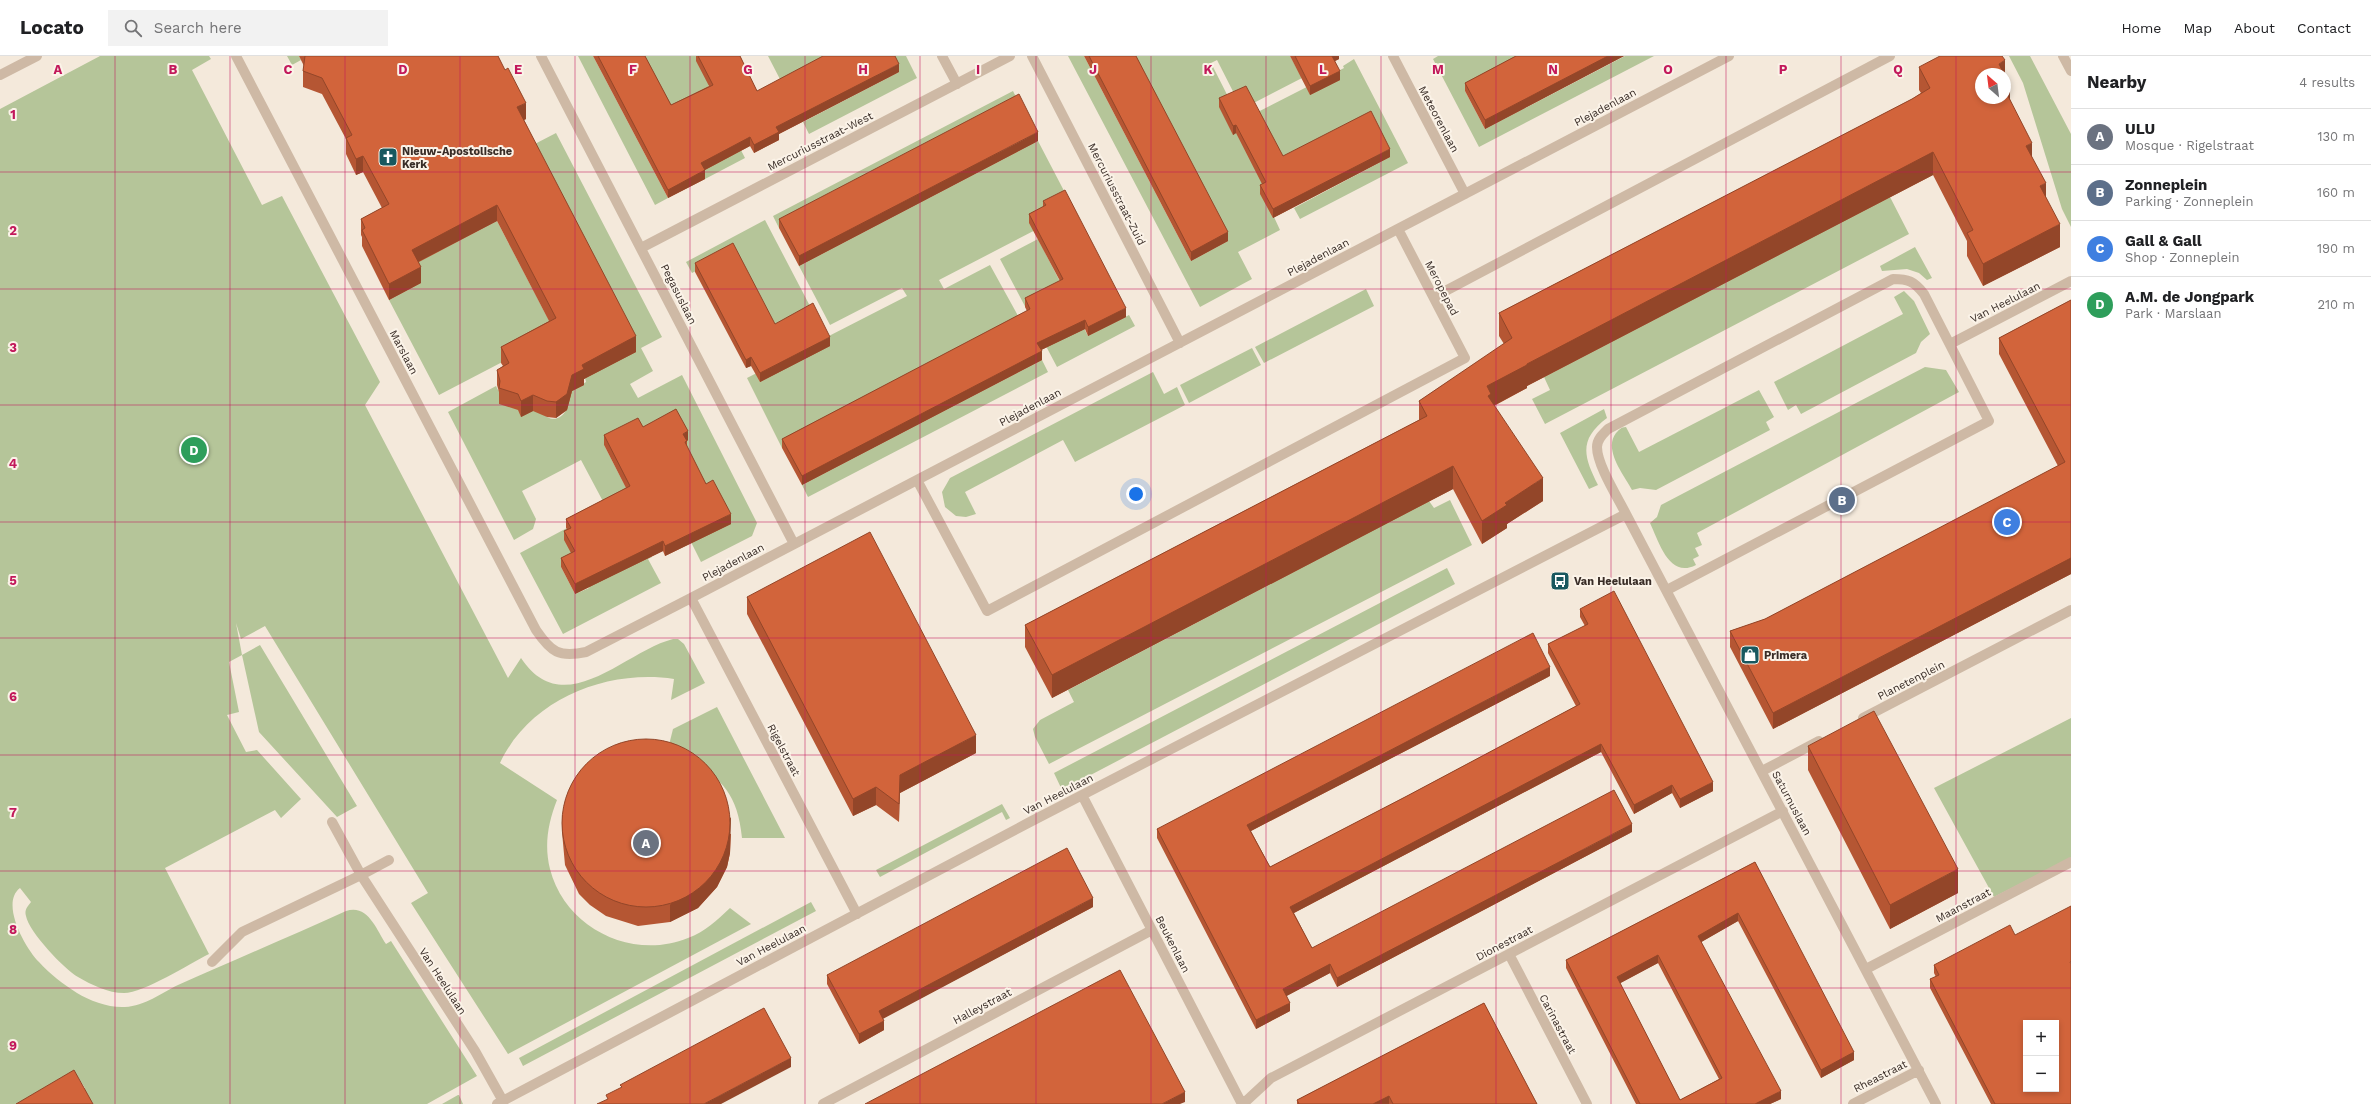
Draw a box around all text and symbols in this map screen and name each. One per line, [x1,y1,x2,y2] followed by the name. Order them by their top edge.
[108,10,388,46] search box
[20,16,84,39] text: Locato
[122,17,144,39] icon: search
[154,19,242,37] text: Search here
[2121,20,2161,36] text: Home
[2183,20,2212,36] text: Map
[2234,20,2275,36] text: About
[2297,20,2351,36] text: Contact
[54,62,63,77] text: A
[169,62,178,77] text: B
[284,62,293,77] text: C
[398,62,408,77] text: D
[514,62,522,77] text: E
[629,62,637,77] text: F
[743,62,753,77] text: G
[858,62,868,77] text: H
[976,62,980,77] text: I
[1089,62,1097,77] text: J
[1203,62,1213,77] text: K
[1319,62,1327,77] text: L
[1432,62,1444,77] text: M
[1548,62,1558,77] text: N
[1663,62,1673,77] text: O
[1779,62,1788,77] text: P
[1893,62,1903,77] text: Q
[1975,68,2011,104] north arrow
[2087,72,2146,92] text: Nearby
[2299,75,2355,90] text: 4 results
[1416,84,1461,155] street label: Meteorenlaan
[1572,86,1638,129] street label: Plejadenlaan
[10,107,16,122] text: 1
[765,109,875,174] street label: Mercuriusstraat-West
[2125,120,2155,138] text: ULU
[2096,129,2104,144] text: A
[2317,129,2355,144] text: 130 m
[2125,138,2254,153] text: Mosque · Rigelstraat
[1085,141,1148,247] street label: Mercuriusstraat-Zuid
[402,145,512,171] place label: Nieuw-Apostolische Kerk
[377,146,399,168] church icon: Nieuw-Apostolische Kerk
[2125,176,2207,194] text: Zonneplein
[2096,185,2104,200] text: B
[2317,185,2355,200] text: 160 m
[2125,194,2254,209] text: Parking · Zonneplein
[9,223,17,238] text: 2
[2125,232,2202,250] text: Gall & Gall
[1285,236,1351,279] street label: Plejadenlaan
[2096,241,2104,256] text: C
[2317,241,2355,256] text: 190 m
[2125,250,2240,265] text: Shop · Zonneplein
[1422,259,1461,318] street label: Meropepad
[658,262,699,327] street label: Pegasuslaan
[1968,279,2042,326] street label: Van Heelulaan
[2125,288,2254,306] text: A.M. de Jongpark
[2095,297,2105,312] text: D
[2317,297,2355,312] text: 210 m
[2125,306,2222,321] text: Park · Marslaan
[386,328,421,377] street label: Marslaan
[9,340,17,355] text: 3
[997,386,1063,429] street label: Plejadenlaan
[181,435,207,465] pin: D
[9,456,18,471] text: 4
[1126,484,1146,504] your location
[1829,485,1855,515] pin: B
[1994,507,2020,537] pin: C
[700,541,766,584] street label: Plejadenlaan
[1549,570,1571,592] bus stop icon: Van Heelulaan
[9,573,17,588] text: 5
[1574,575,1652,588] place label: Van Heelulaan
[1739,644,1761,666] shop icon: Primera
[1764,649,1808,662] place label: Primera
[1876,658,1947,703] street label: Planetenplein
[9,689,17,704] text: 6
[764,722,803,779] street label: Rigelstraat
[1769,769,1814,838] street label: Saturnuslaan
[1021,771,1095,818] street label: Van Heelulaan
[9,805,17,820] text: 7
[633,828,659,858] pin: A
[1934,885,1993,925] street label: Maanstraat
[1153,914,1192,975] street label: Beukenlaan
[9,922,17,937] text: 8
[734,922,808,969] street label: Van Heelulaan
[1474,923,1535,964] street label: Dionestraat
[416,946,469,1017] street label: Van Heelulaan
[951,985,1014,1027] street label: Halleystraat
[1536,992,1579,1057] street label: Carinastraat
[2023,1020,2059,1092] map controls
[2023,1020,2059,1056] button: +
[9,1038,17,1053] text: 9
[2023,1056,2059,1092] button: −
[1851,1057,1909,1095] street label: Rheastraat

